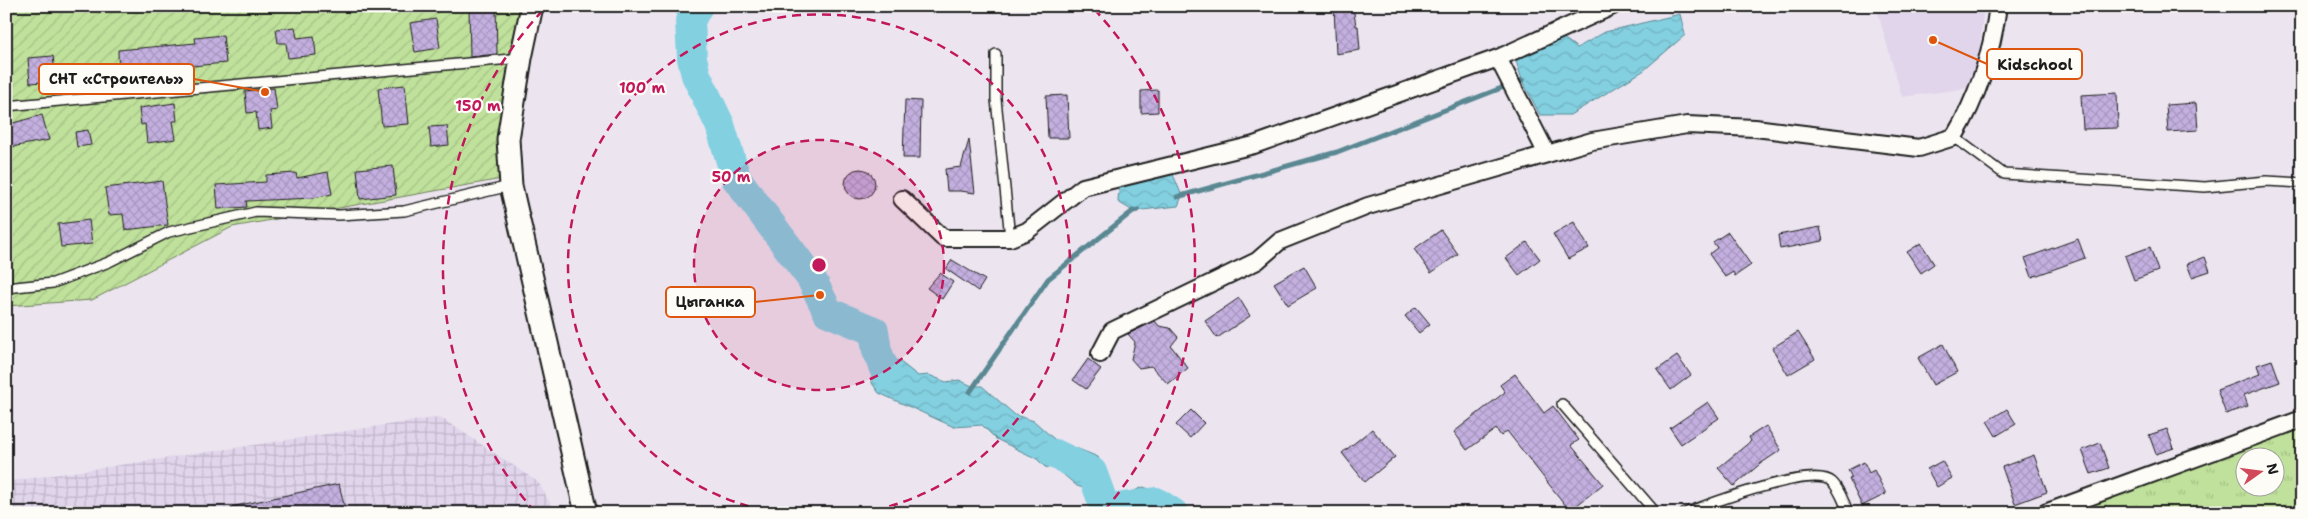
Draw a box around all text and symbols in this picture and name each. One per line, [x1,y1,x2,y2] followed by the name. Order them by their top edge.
[1987,49,2082,79] callout: Kidschool
[1997,55,2073,75] text: Kidschool
[39,64,194,94] callout: СНТ «Строитель»
[49,69,183,89] text: СНТ «Строитель»
[619,78,665,98] text: 100 m
[455,96,501,116] text: 150 m
[712,167,751,187] text: 50 m
[810,256,828,274] centre of rings
[666,287,755,317] callout: Цыганка
[675,292,745,312] text: Цыганка
[2236,446,2286,496] north arrow
[2263,461,2283,476] text: N

